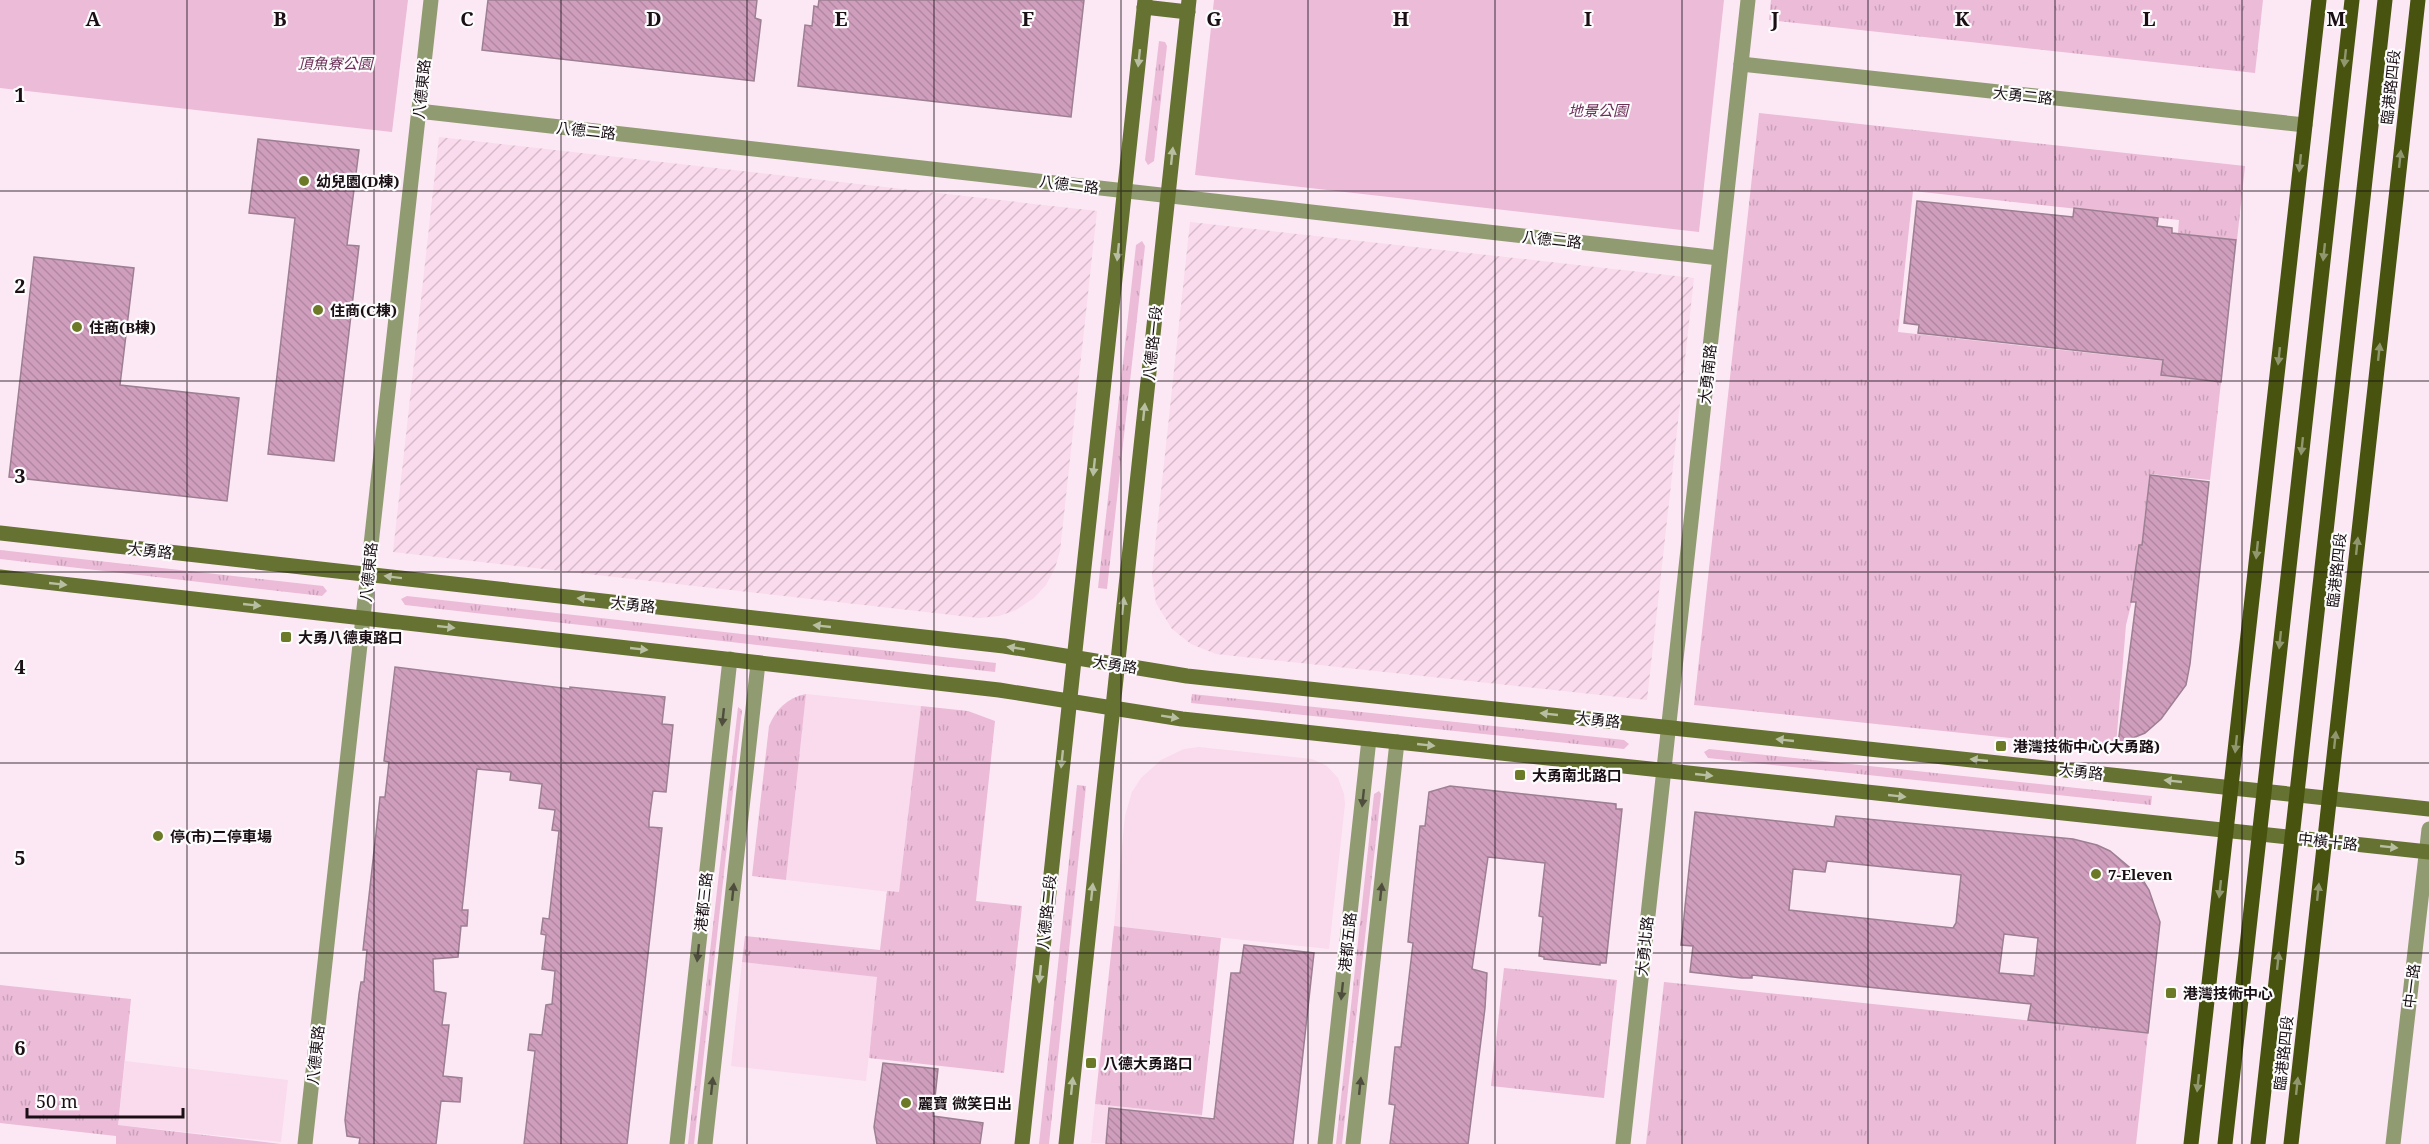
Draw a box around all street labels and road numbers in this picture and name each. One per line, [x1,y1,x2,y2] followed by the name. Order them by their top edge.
[2376,49,2404,125] street label: 臨港路四段
[408,58,434,120] street label: 八德東路
[1992,82,2054,108] street label: 大勇二路
[555,117,617,143] street label: 八德二路
[1038,170,1100,198] street label: 八德二路
[1521,226,1583,252] street label: 八德二路
[1138,305,1166,381] street label: 八德路一段
[1694,343,1720,405] street label: 大勇南路
[2322,532,2350,608] street label: 臨港路四段
[127,538,173,562] street label: 大勇路
[355,541,381,603] street label: 八德東路
[610,592,656,616] street label: 大勇路
[1091,651,1139,677] street label: 大勇路
[1575,707,1621,731] street label: 大勇路
[2058,759,2104,783] street label: 大勇路
[2297,828,2359,854] street label: 中橫十路
[690,871,716,933] street label: 港都三路
[1032,874,1060,950] street label: 八德路二段
[1334,911,1360,973] street label: 港都五路
[1631,915,1657,977] street label: 大勇北路
[2398,962,2424,1010] street label: 中一路
[2269,1015,2297,1091] street label: 臨港路四段
[302,1024,328,1086] street label: 八德東路

